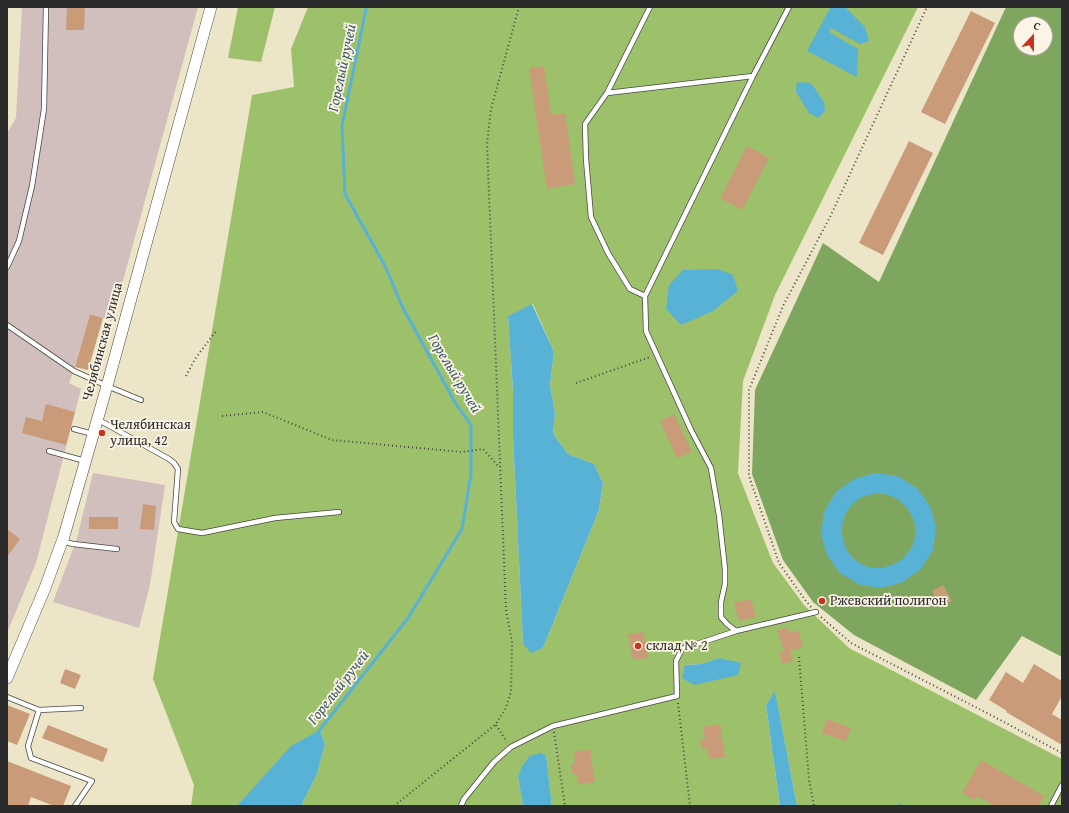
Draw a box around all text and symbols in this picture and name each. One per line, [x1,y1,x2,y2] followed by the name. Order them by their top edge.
[1013,16,1053,56] north arrow
[1031,17,1043,34] text: С
[325,23,361,113] water label: Горелый ручей
[79,281,127,403] street label: Челябинская улица
[423,331,485,417] water label: Горелый ручей
[110,417,191,450] place label: Челябинская улица, 42
[97,428,107,438] marker: Челябинская улица, 42
[830,593,947,609] place label: Ржевский полигон
[817,596,827,606] marker: Ржевский полигон
[646,638,708,654] place label: склад № 2
[633,641,643,651] marker: склад № 2
[304,647,374,729] water label: Горелый ручей

